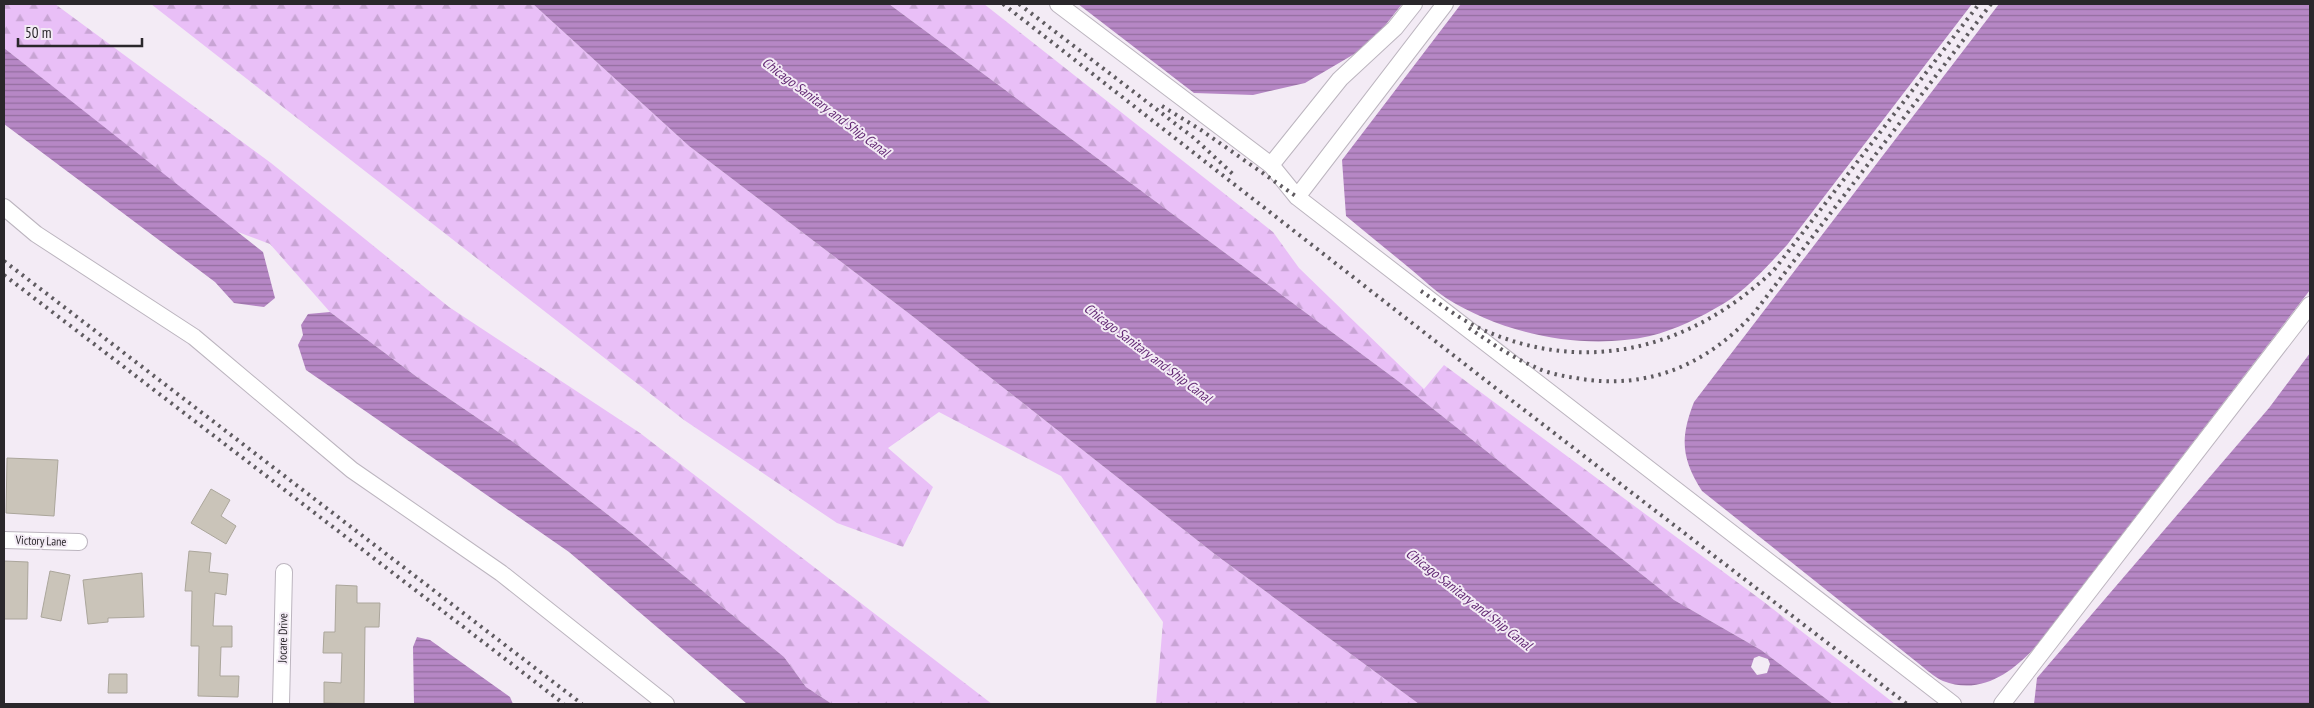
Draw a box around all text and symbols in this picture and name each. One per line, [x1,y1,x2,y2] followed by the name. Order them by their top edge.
[18,15,141,47] scale bar
[25,23,51,42] text: 50 m
[759,53,895,162] water label: Chicago Sanitary and Ship Canal
[1081,299,1217,408] water label: Chicago Sanitary and Ship Canal
[14,532,67,549] street label: Victory Lane
[1402,544,1537,655] water label: Chicago Sanitary and Ship Canal
[275,613,290,664] street label: Jocare Drive

